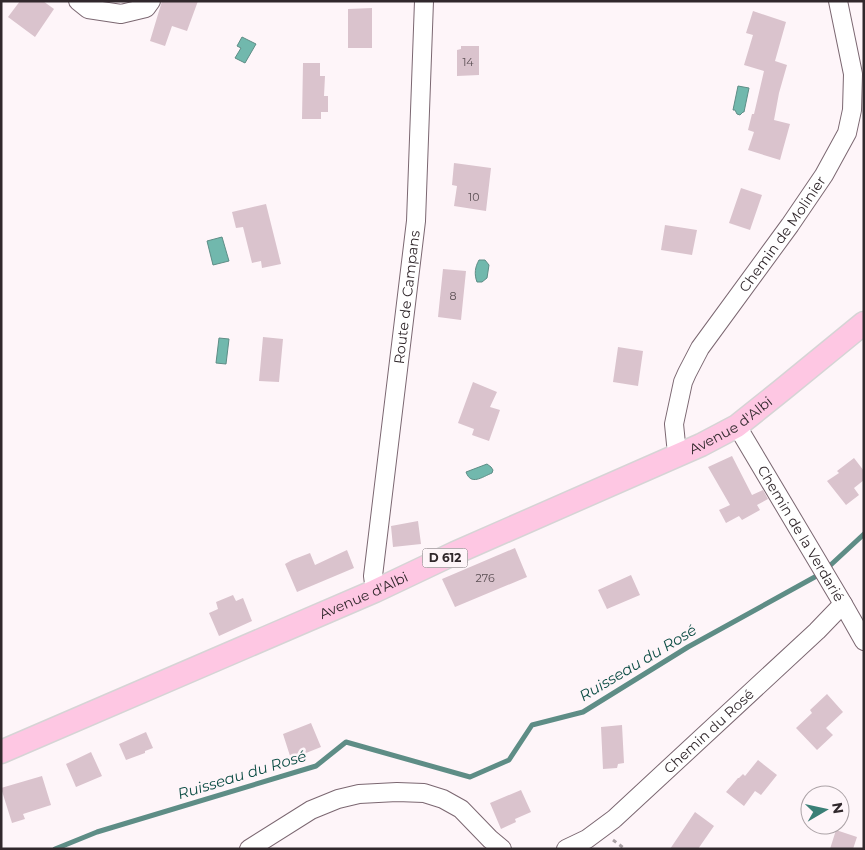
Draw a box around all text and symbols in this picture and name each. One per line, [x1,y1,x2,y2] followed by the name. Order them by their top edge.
[462,55,474,69] house number: 14
[735,172,830,296] street label: Chemin de Molinier
[468,190,480,204] house number: 10
[390,229,424,365] street label: Route de Campans
[449,289,457,303] house number: 8
[686,392,776,458] street label: Avenue d'Albi
[753,462,848,605] street label: Chemin de la Verdarié
[422,548,468,568] road number: D 612
[316,568,411,623] street label: Avenue d'Albi
[475,571,495,585] house number: 276
[576,620,700,705] water label: Ruisseau du Rosé
[660,685,758,777] street label: Chemin du Rosé
[175,746,309,803] water label: Ruisseau du Rosé
[800,785,850,835] north arrow
[828,801,848,815] text: N

